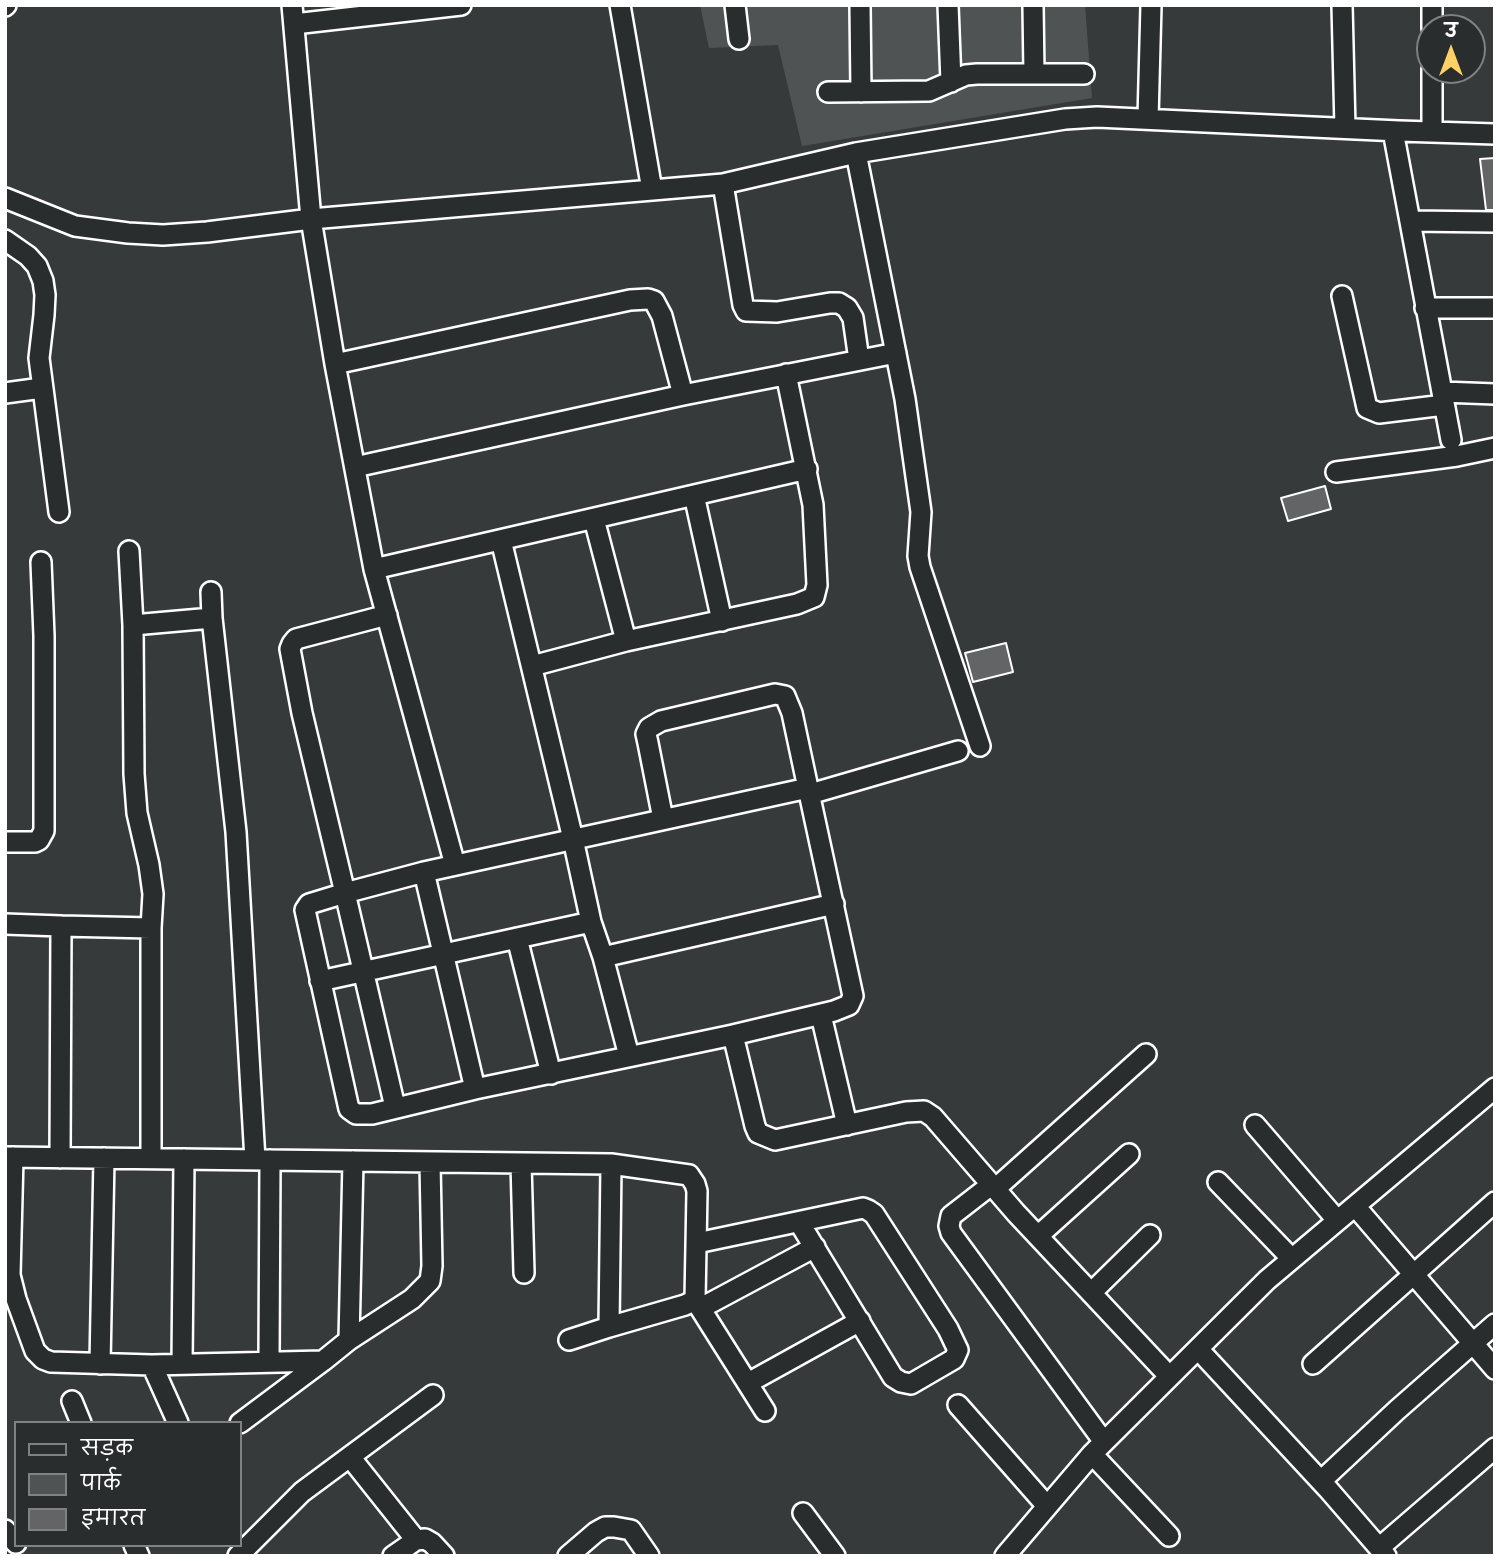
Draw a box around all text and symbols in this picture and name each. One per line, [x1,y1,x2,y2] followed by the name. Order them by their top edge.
[1416,14,1486,84] north arrow
[1445,17,1457,42] text: उ
[14,1421,242,1547] legend
[81,1433,133,1460] text: सड़क
[81,1468,121,1495] text: पार्क
[81,1503,145,1530] text: इमारत

